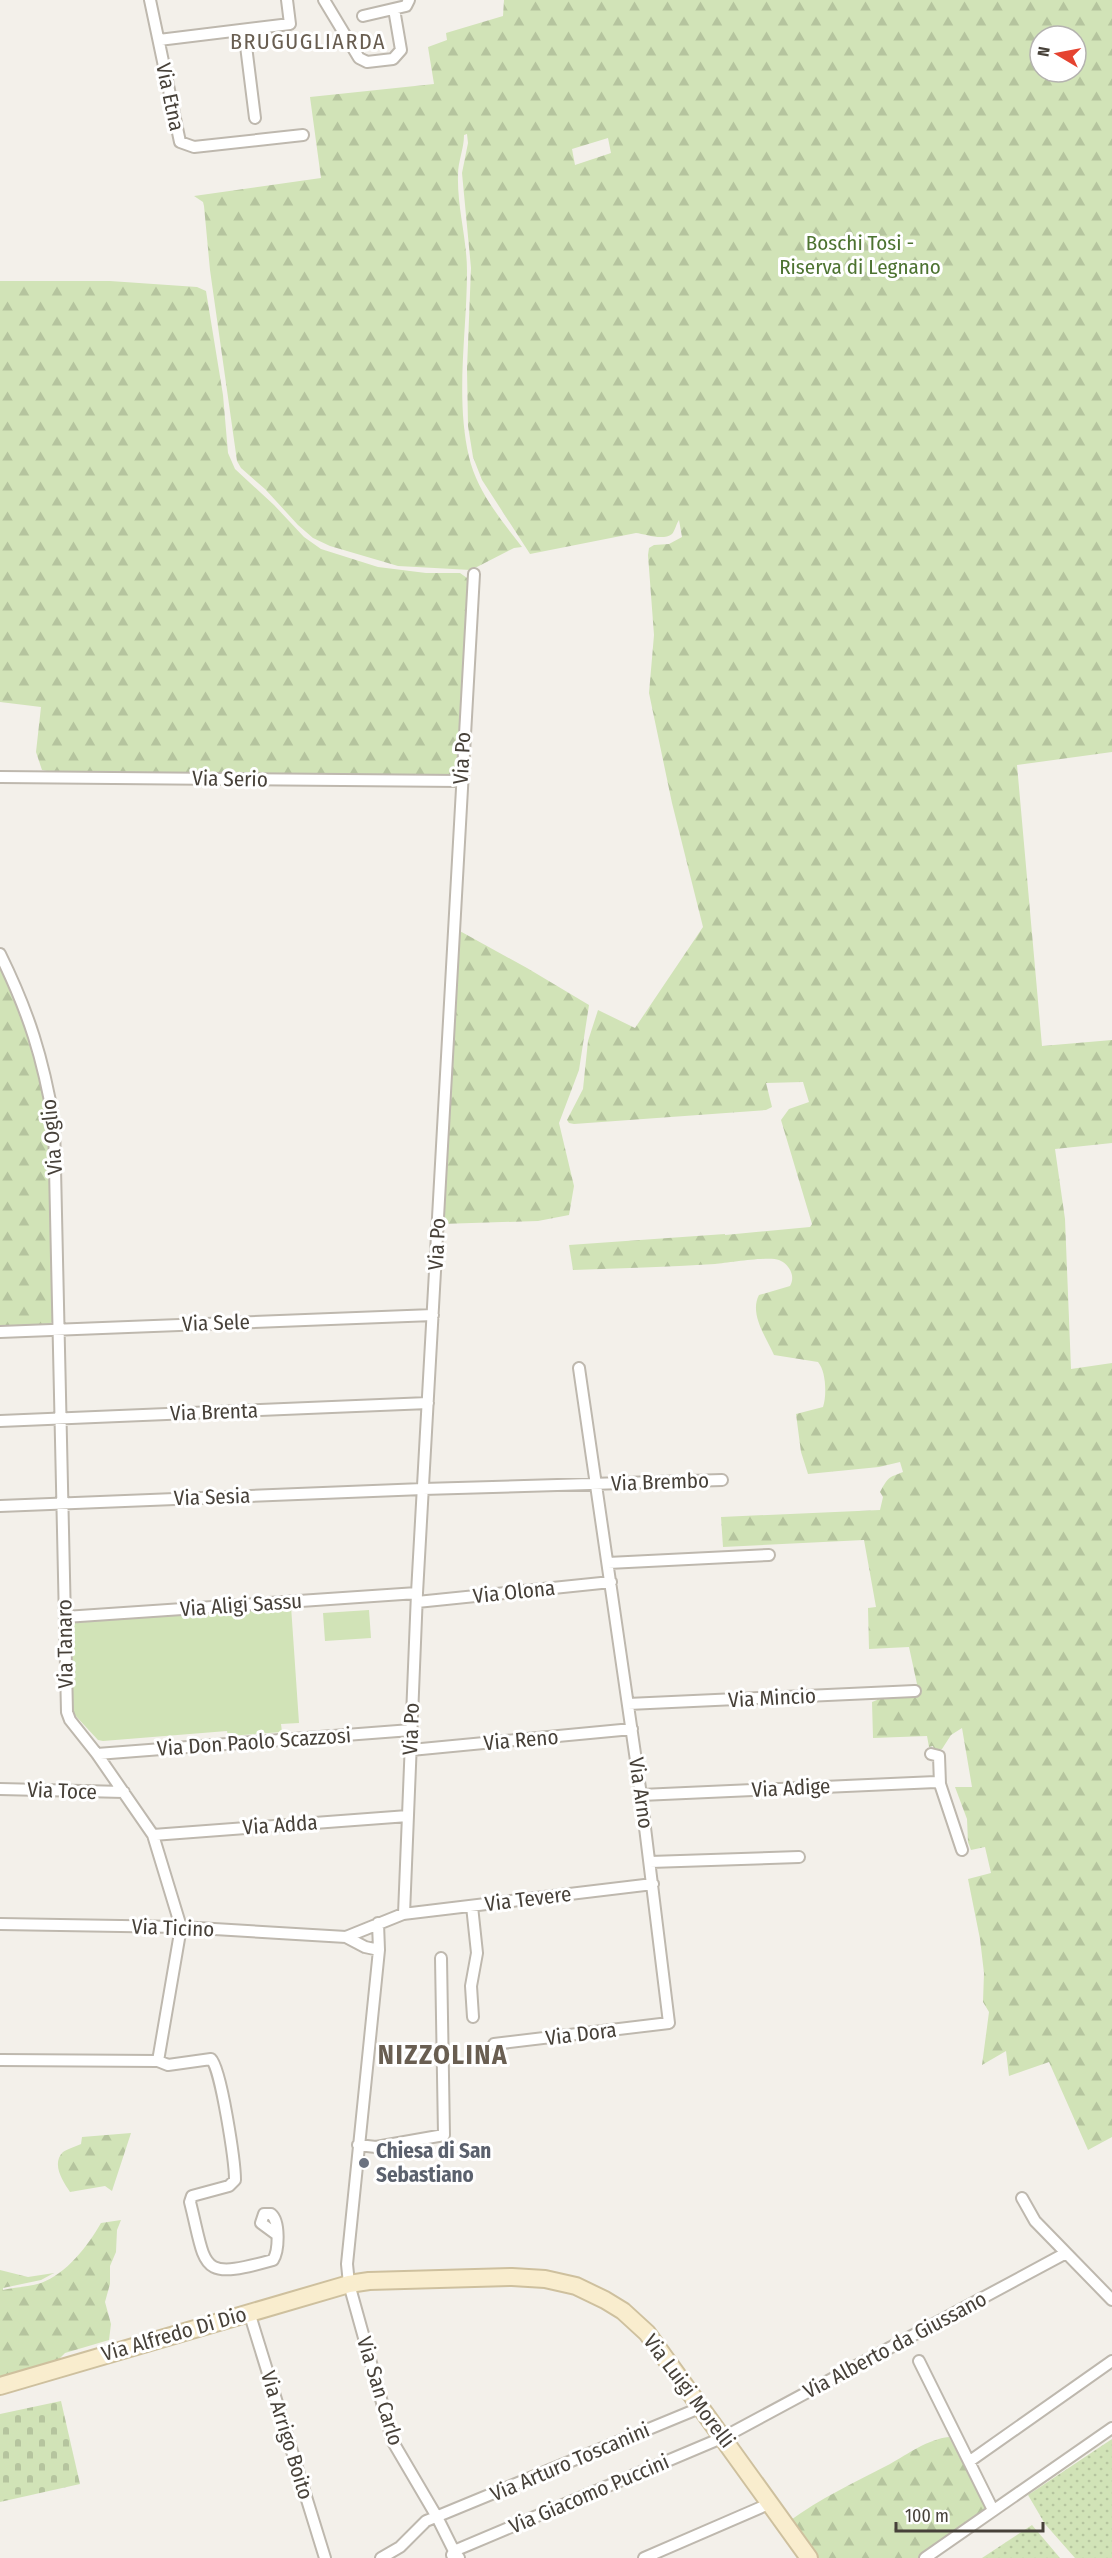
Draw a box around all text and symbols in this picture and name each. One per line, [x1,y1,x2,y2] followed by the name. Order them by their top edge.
[1028,24,1088,84] north arrow
[230,28,386,55] district label: BRUGUGLIARDA
[1034,45,1054,58] text: N
[150,61,190,133] street label: Via Etna
[779,230,941,280] park label: Boschi Tosi - Riserva di Legnano
[448,731,476,785] street label: Via Po
[192,765,268,793] street label: Via Serio
[36,1098,68,1176] street label: Via Oglio
[423,1217,451,1271] street label: Via Po
[182,1309,250,1337] street label: Via Sele
[170,1397,258,1427] street label: Via Brenta
[610,1467,710,1497] street label: Via Brembo
[173,1483,251,1511] street label: Via Sesia
[472,1575,556,1609] street label: Via Olona
[179,1588,303,1622] street label: Via Aligi Sassu
[51,1599,79,1689] street label: Via Tanaro
[727,1683,817,1713] street label: Via Mincio
[397,1702,425,1756] street label: Via Po
[156,1722,352,1762] street label: Via Don Paolo Scazzosi
[483,1724,559,1756] street label: Via Reno
[623,1756,659,1830] street label: Via Arno
[751,1773,831,1803] street label: Via Adige
[27,1777,97,1805] street label: Via Toce
[242,1809,318,1841] street label: Via Adda
[483,1881,573,1917] street label: Via Tevere
[131,1914,215,1942] street label: Via Ticino
[544,2017,618,2051] street label: Via Dora
[378,2039,508,2071] district label: NIZZOLINA
[376,2138,491,2188] place label: Chiesa di San Sebastiano
[357,2156,371,2170] marker: Chiesa di San Sebastiano
[799,2286,991,2404] street label: Via Alberto da Giussano
[99,2301,249,2367] street label: Via Alfredo Di Dio
[638,2329,740,2453] street label: Via Luigi Morelli
[351,2333,409,2449] street label: Via San Carlo
[255,2368,319,2502] street label: Via Arrigo Boito
[486,2417,654,2507] street label: Via Arturo Toscanini
[505,2449,673,2539] street label: Via Giacomo Puccini
[896,2495,1043,2533] scale bar
[905,2505,949,2527] text: 100 m

